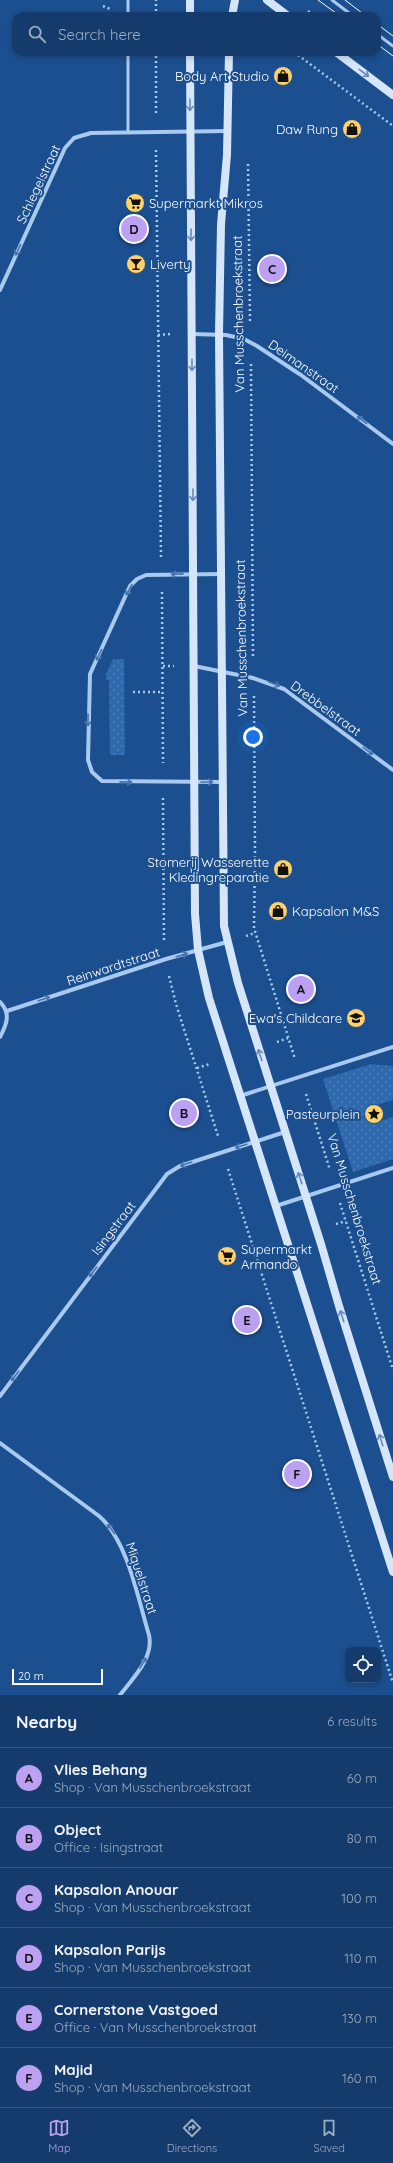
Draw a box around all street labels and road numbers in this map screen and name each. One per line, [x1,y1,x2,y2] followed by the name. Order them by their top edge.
[13,142,63,226] street label: Schlegelstraat
[229,235,247,393] street label: Van Musschenbroekstraat
[266,336,342,396] street label: Deimanstraat
[232,559,250,717] street label: Van Musschenbroekstraat
[288,677,364,739] street label: Drebbelstraat
[64,943,162,989] street label: Reinwardtstraat
[324,1132,386,1286] street label: Van Musschenbroekstraat
[88,1198,138,1258] street label: Isingstraat
[123,1540,161,1616] street label: Miquelstraat

